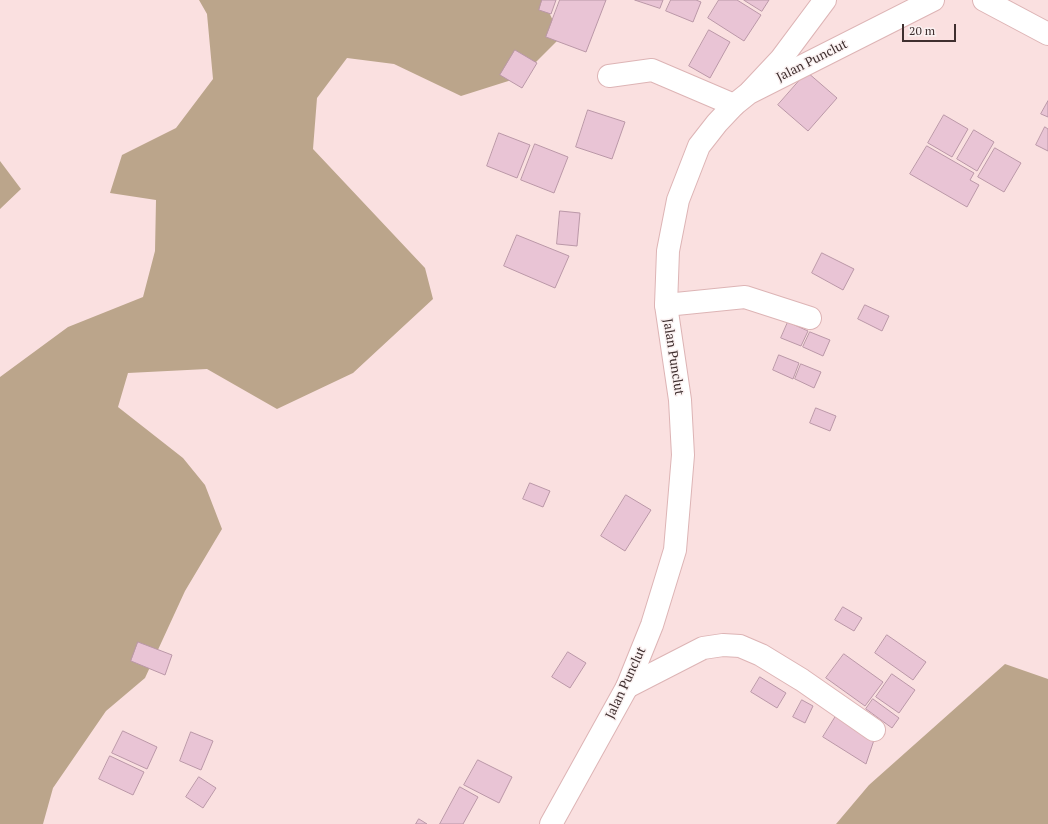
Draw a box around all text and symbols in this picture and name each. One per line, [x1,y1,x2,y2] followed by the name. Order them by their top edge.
[904,16,958,42] scale bar
[909,23,935,38] text: 20 m
[774,36,850,86] street label: Jalan Punclut
[659,317,687,397] street label: Jalan Punclut
[603,645,649,721] street label: Jalan Punclut

